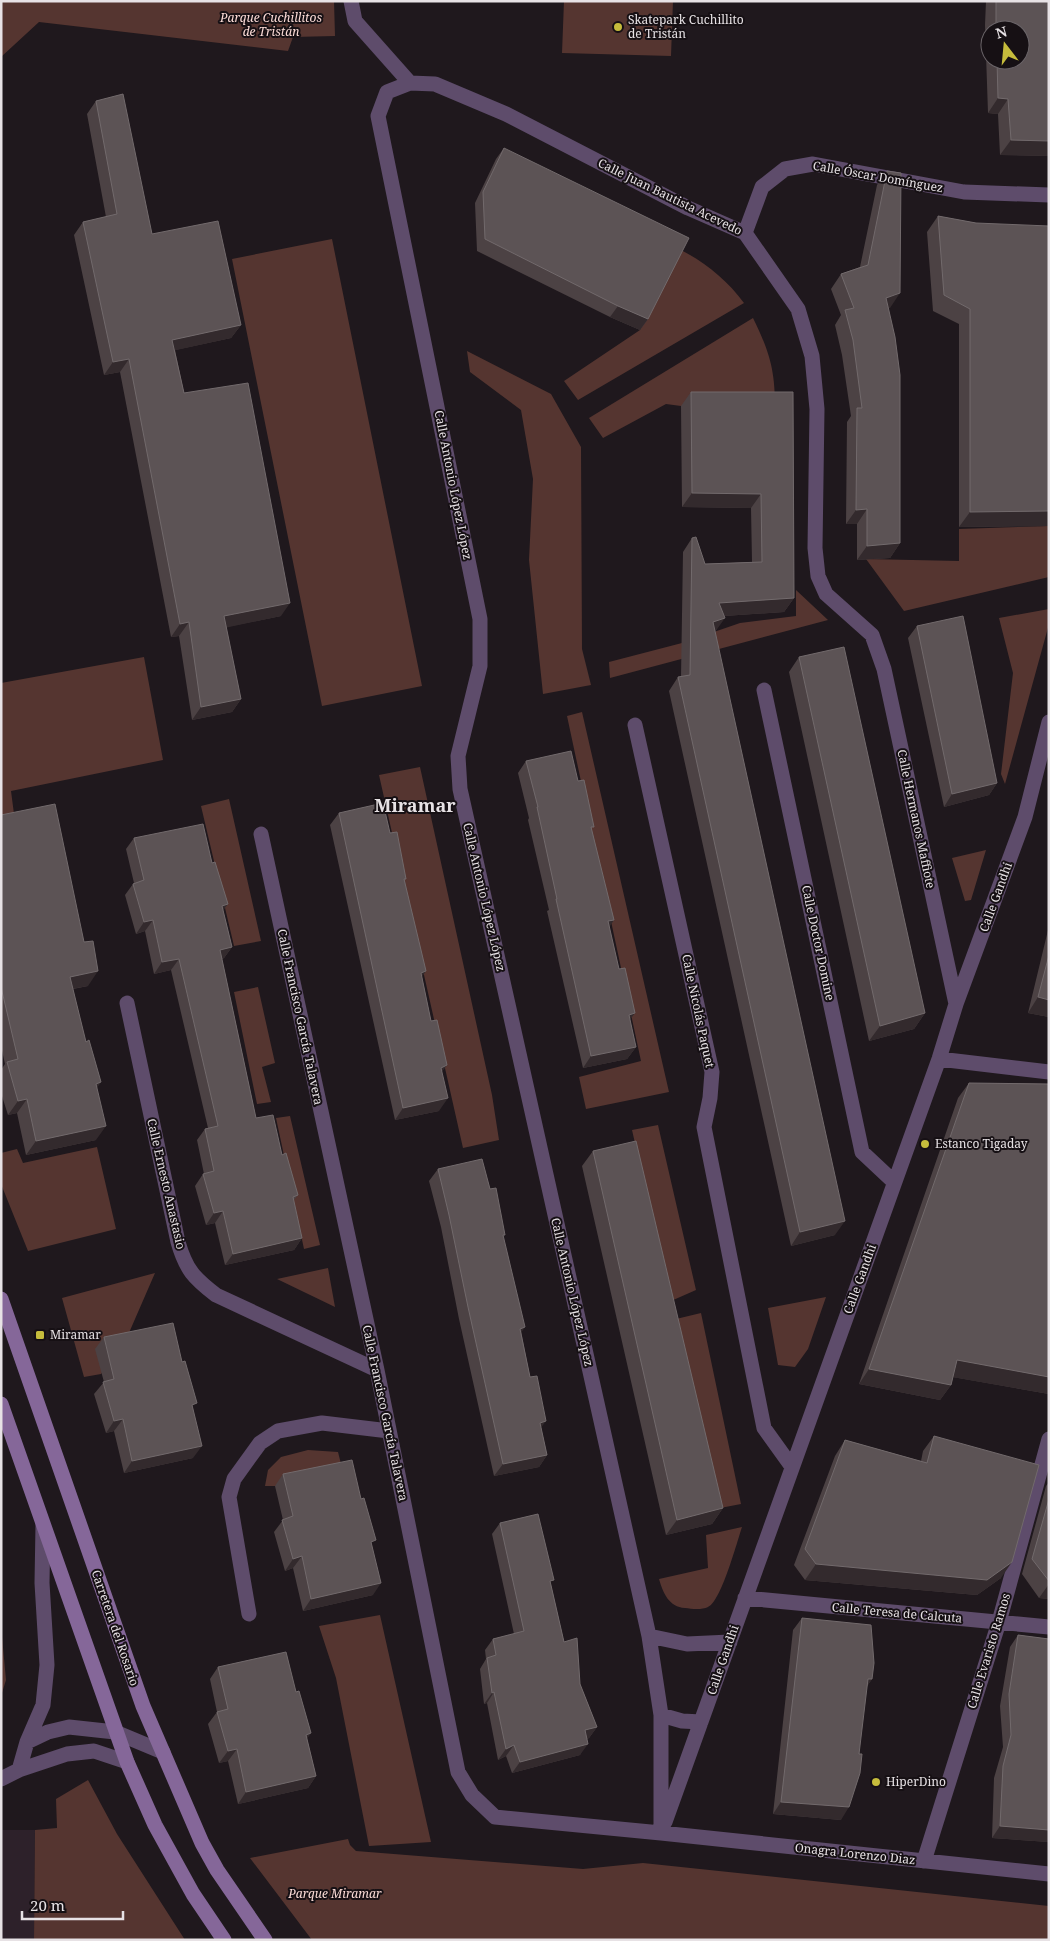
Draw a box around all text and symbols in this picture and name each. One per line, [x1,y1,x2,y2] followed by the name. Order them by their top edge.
[219,9,322,40] park label: Parque Cuchillitos de Tristán
[628,11,744,42] place label: Skatepark Cuchillito de Tristán
[980,20,1030,70] north arrow
[612,21,624,33] marker: Skatepark Cuchillito de Tristán
[993,21,1009,43] text: N
[595,154,745,239] street label: Calle Juan Bautista Acevedo
[812,157,945,196] street label: Calle Óscar Domínguez
[431,409,476,561] street label: Calle Antonio López López
[893,748,940,890] street label: Calle Hermanos Maffiote
[374,793,456,817] district label: Miramar
[459,821,510,973] street label: Calle Antonio López López
[975,859,1016,934] street label: Calle Gandhi
[798,884,839,1002] street label: Calle Doctor Domine
[274,927,328,1107] street label: Calle Francisco García Talavera
[678,953,719,1069] street label: Calle Nicolás Paquet
[143,1117,190,1251] street label: Calle Ernesto Anastasio
[935,1135,1028,1152] place label: Estanco Tigaday
[919,1138,931,1150] marker: Estanco Tigaday
[547,1216,598,1368] street label: Calle Antonio López López
[839,1241,880,1316] street label: Calle Gandhi
[359,1323,413,1503] street label: Calle Francisco García Talavera
[50,1326,101,1343] place label: Miramar
[34,1329,46,1341] marker: Miramar
[88,1567,143,1688] street label: Carretera del Rosario
[963,1591,1014,1711] street label: Calle Evaristo Ramos
[831,1598,963,1627] street label: Calle Teresa de Calcuta
[703,1622,742,1697] street label: Calle Gandhi
[886,1773,946,1790] place label: HiperDino
[870,1776,882,1788] marker: HiperDino
[794,1839,916,1868] street label: Onagra Lorenzo Diaz
[287,1885,382,1902] park label: Parque Miramar
[22,1888,124,1920] scale bar
[30,1895,65,1915] text: 20 m

